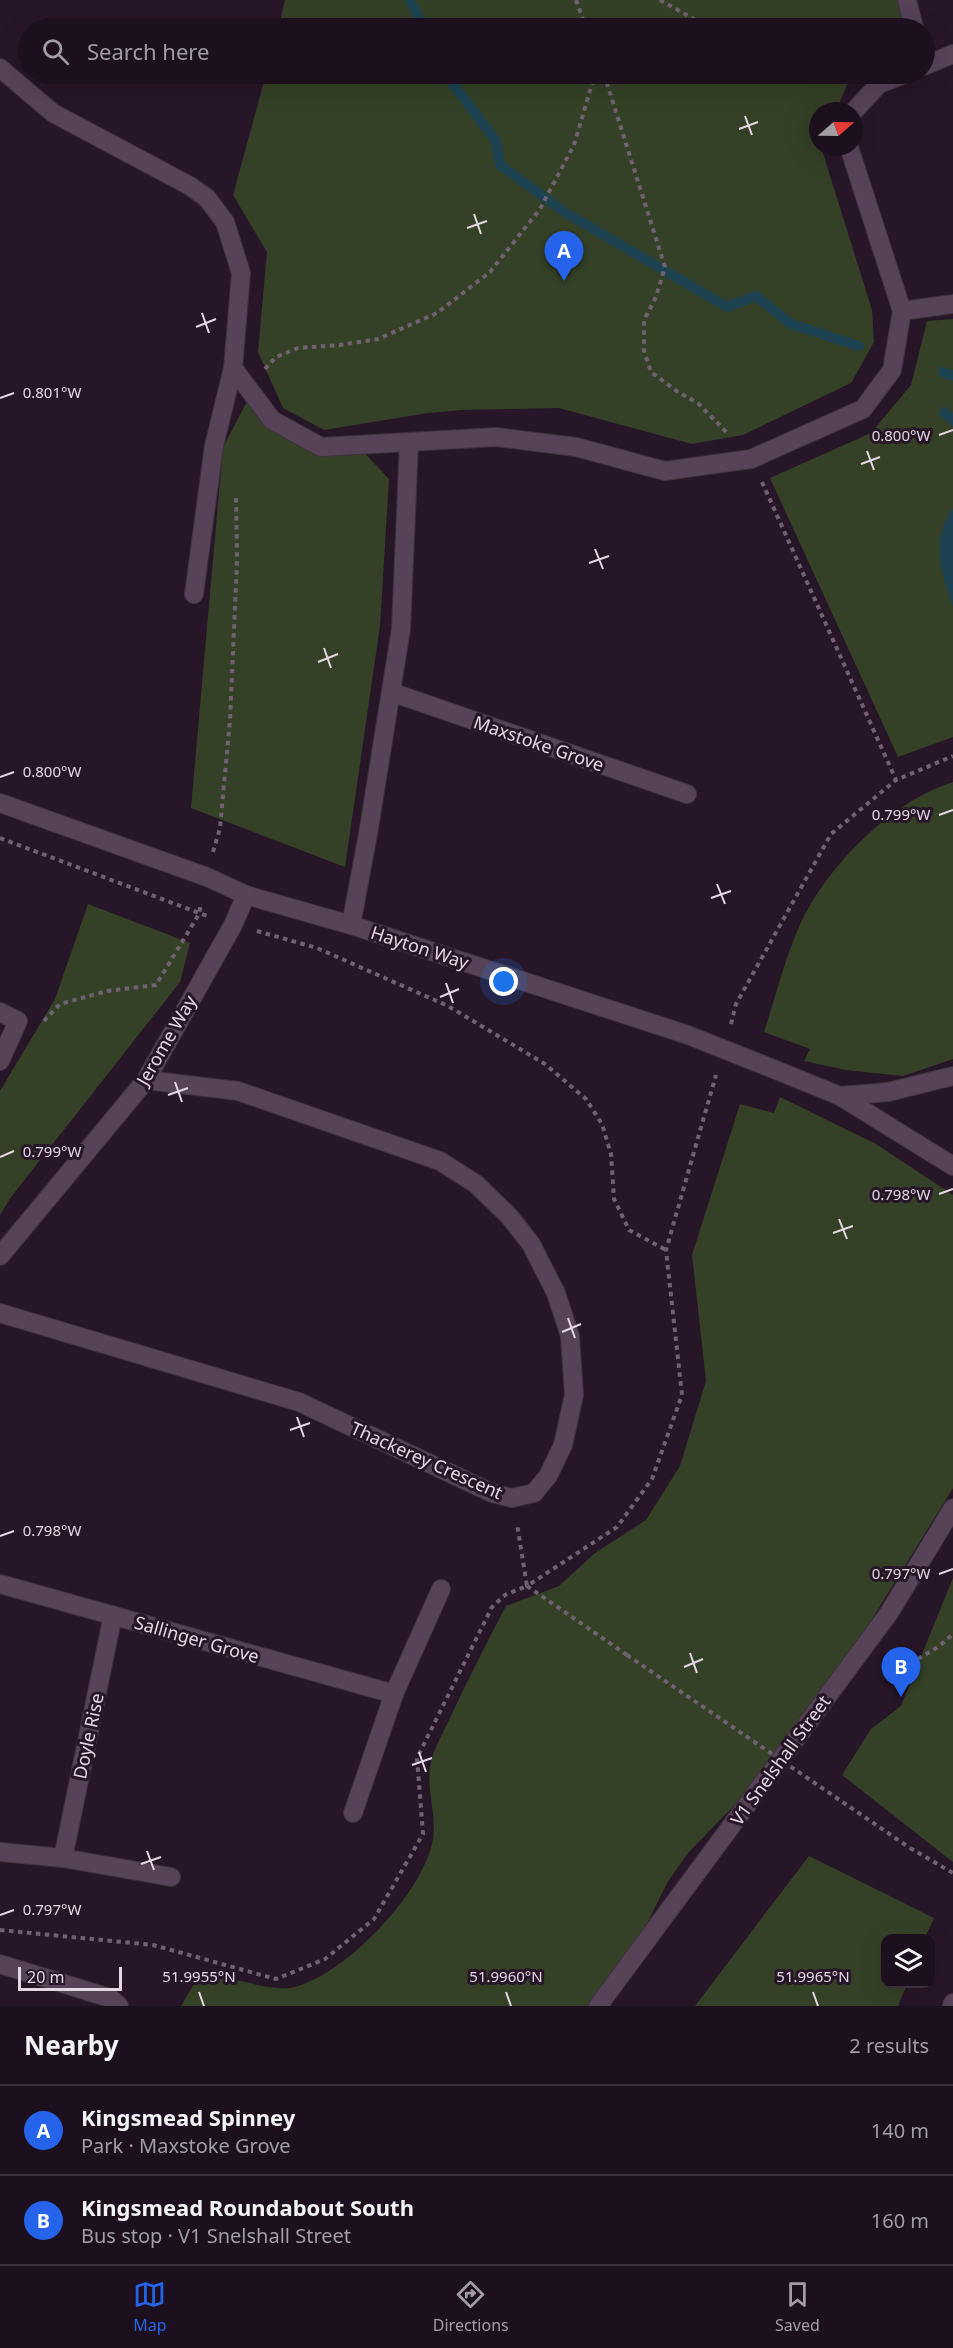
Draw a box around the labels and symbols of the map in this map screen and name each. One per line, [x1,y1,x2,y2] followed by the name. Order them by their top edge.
[809,102,863,156] north arrow
[544,232,584,281] pin: A
[23,382,81,402] text: 0.801°W
[872,425,930,445] text: 0.800°W
[471,709,607,777] street label: Maxstoke Grove
[23,761,81,781] text: 0.800°W
[872,804,930,824] text: 0.799°W
[368,920,473,974] street label: Hayton Way
[489,967,518,996] your location
[130,990,202,1091] street label: Jerome Way
[23,1141,81,1161] text: 0.799°W
[872,1184,930,1204] text: 0.798°W
[347,1416,507,1505] street label: Thackerey Crescent
[23,1520,81,1540] text: 0.798°W
[872,1563,930,1583] text: 0.797°W
[132,1610,262,1668] street label: Sallinger Grove
[882,1648,920,1697] pin: B
[725,1690,836,1830] street label: V1 Snelshall Street
[67,1691,109,1781] street label: Doyle Rise
[23,1899,81,1919] text: 0.797°W
[18,1964,122,1992] scale bar
[162,1966,236,1986] text: 51.9955°N
[469,1966,543,1986] text: 51.9960°N
[776,1966,850,1986] text: 51.9965°N

